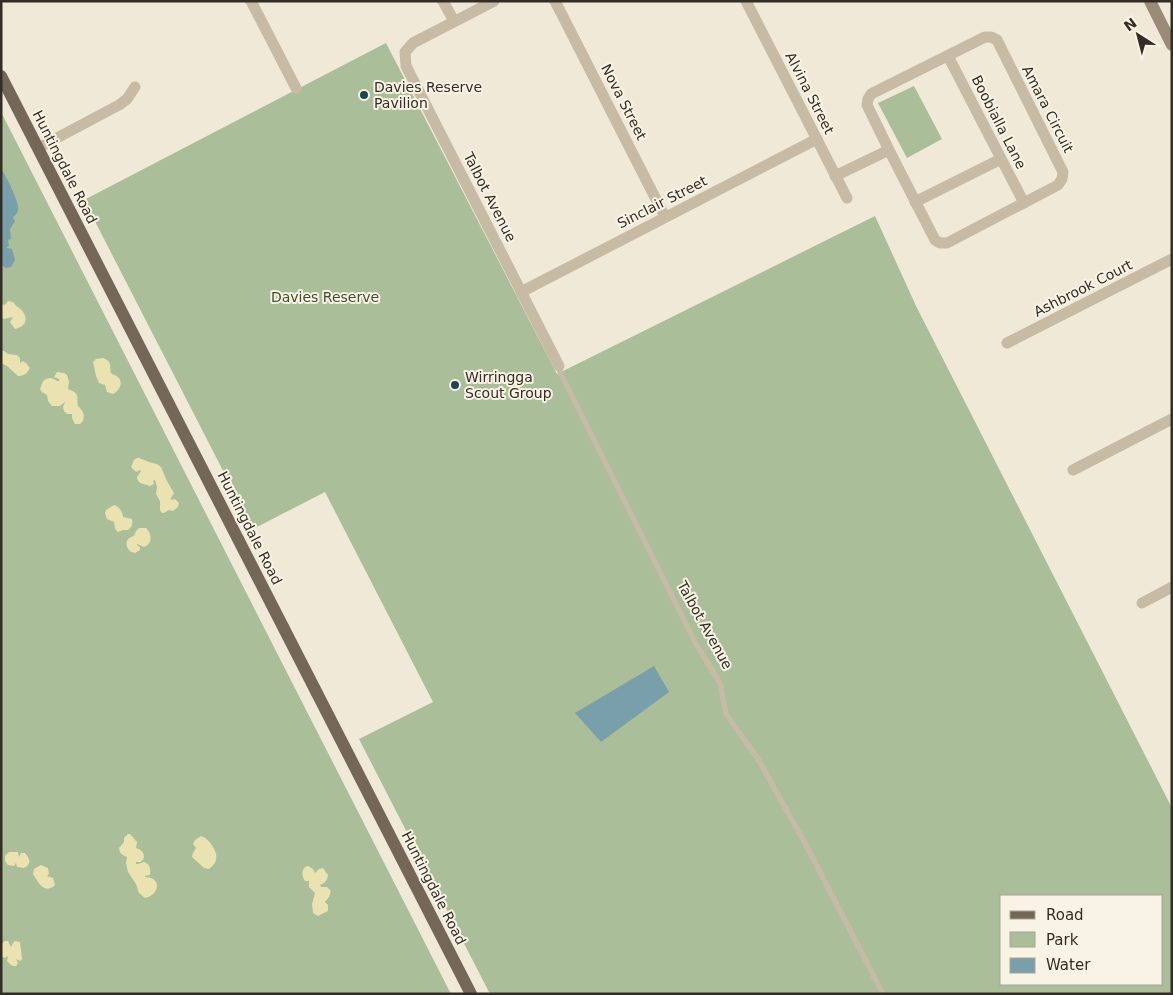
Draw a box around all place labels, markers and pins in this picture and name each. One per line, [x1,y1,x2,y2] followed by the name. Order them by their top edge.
[374,79,482,111] place label: Davies Reserve Pavilion
[358,89,370,101] marker: Davies Reserve Pavilion
[465,369,552,401] place label: Wirringga Scout Group
[449,379,461,391] marker: Wirringga Scout Group

